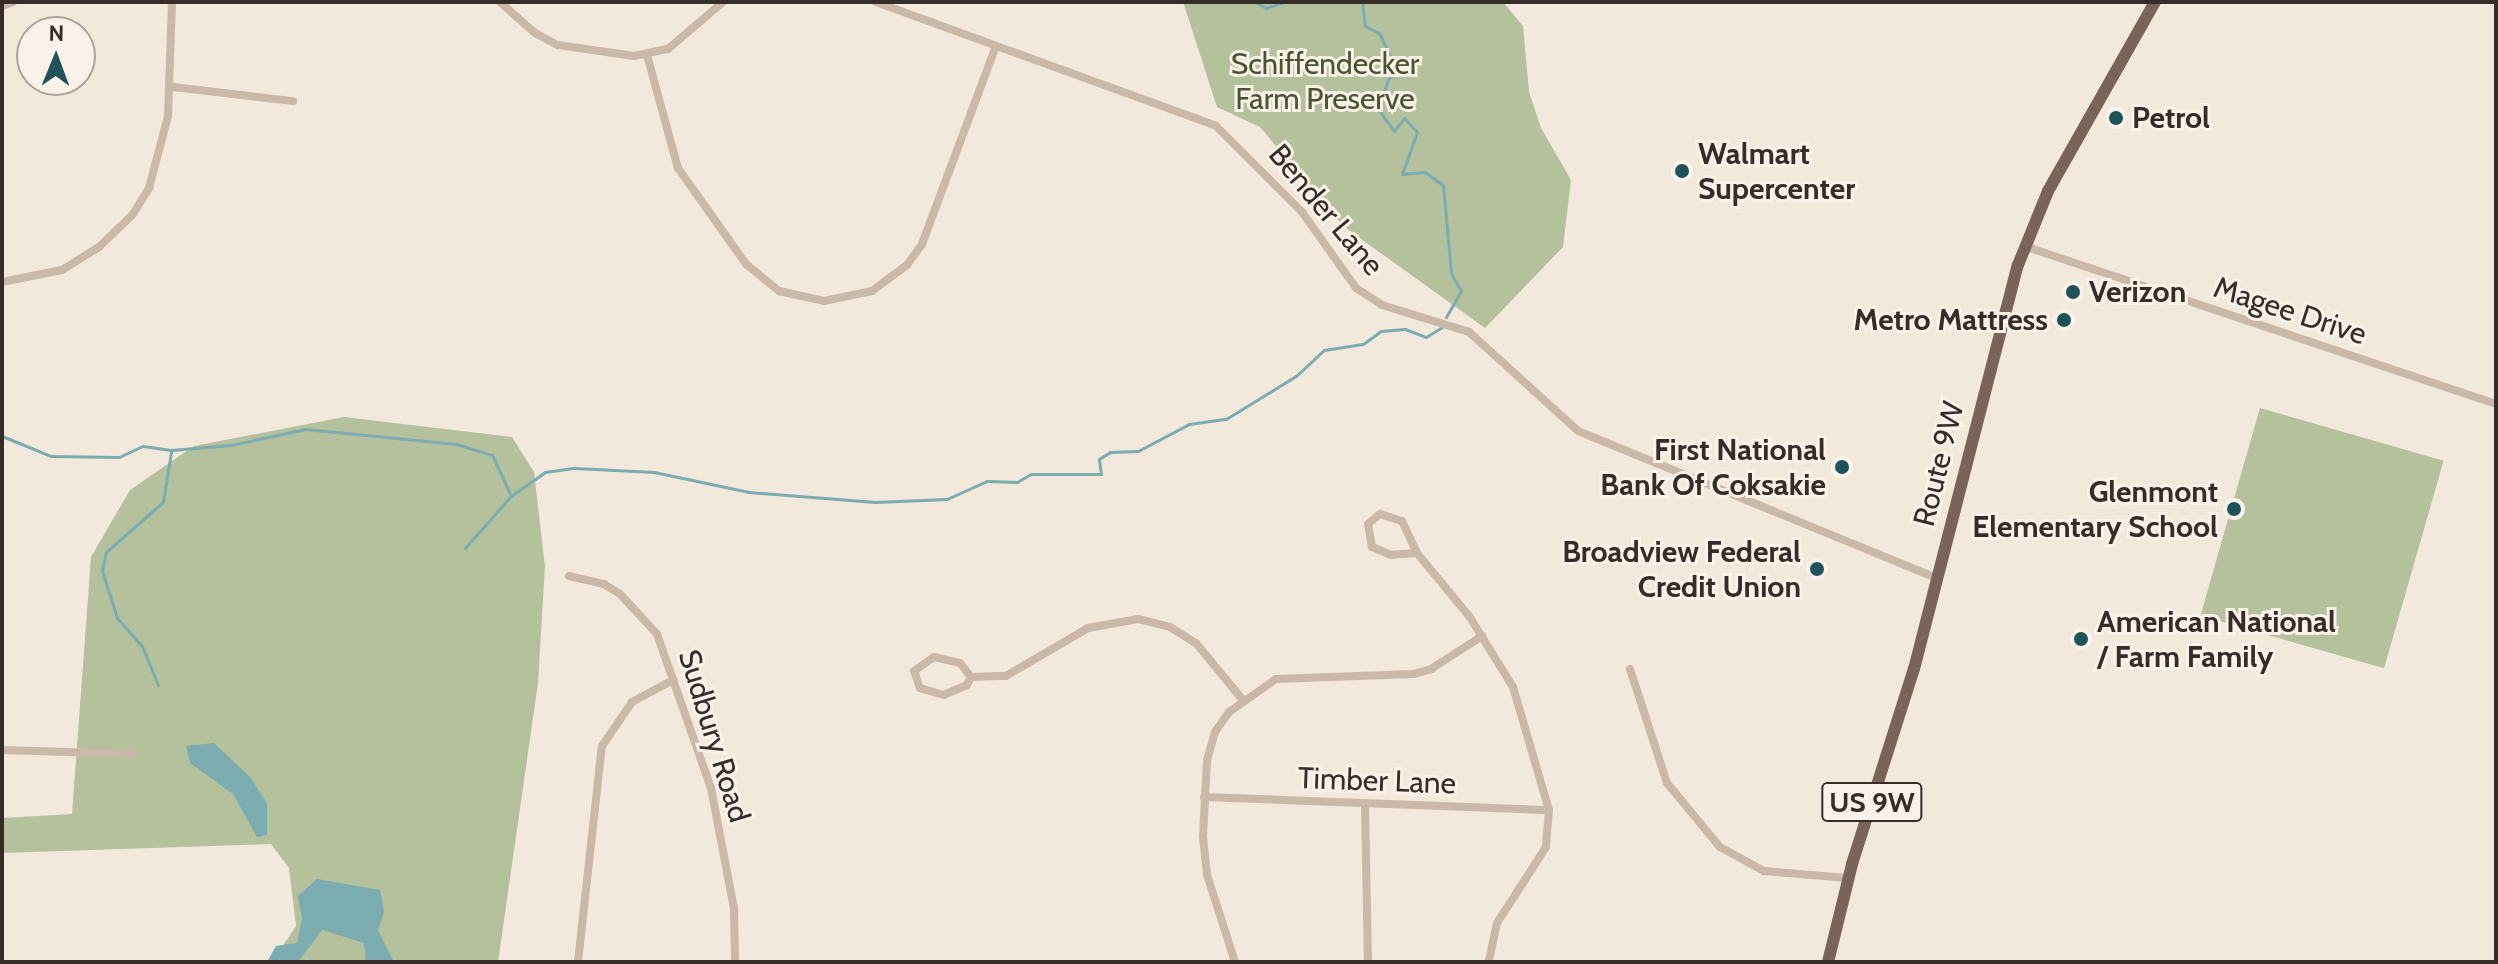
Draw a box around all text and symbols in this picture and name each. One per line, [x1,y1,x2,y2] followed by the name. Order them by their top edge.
[16,16,96,96] north arrow
[48,20,64,47] text: N
[1231,46,1419,116] park label: Schiffendecker Farm Preserve
[2132,100,2210,136] place label: Petrol
[2107,109,2125,127] marker: Petrol
[1698,136,1855,206] place label: Walmart Supercenter
[1261,137,1391,283] street label: Bender Lane
[1673,162,1691,180] marker: Walmart Supercenter
[2209,269,2371,353] street label: Magee Drive
[2089,274,2186,310] place label: Verizon
[2064,283,2082,301] marker: Verizon
[1854,302,2048,338] place label: Metro Mattress
[2055,311,2073,329] marker: Metro Mattress
[1906,398,1972,530] street label: Route 9W
[1600,432,1826,502] place label: First National Bank Of Coksakie
[1833,458,1851,476] marker: First National Bank Of Coksakie
[1972,474,2218,544] place label: Glenmont Elementary School
[2225,500,2243,518] marker: Glenmont Elementary School
[1562,534,1801,604] place label: Broadview Federal Credit Union
[1808,560,1826,578] marker: Broadview Federal Credit Union
[2097,604,2336,674] place label: American National / Farm Family
[2072,630,2090,648] marker: American National / Farm Family
[671,645,757,827] street label: Sudbury Road
[1297,760,1457,802] street label: Timber Lane
[1820,778,1924,826] road number: US 9W

